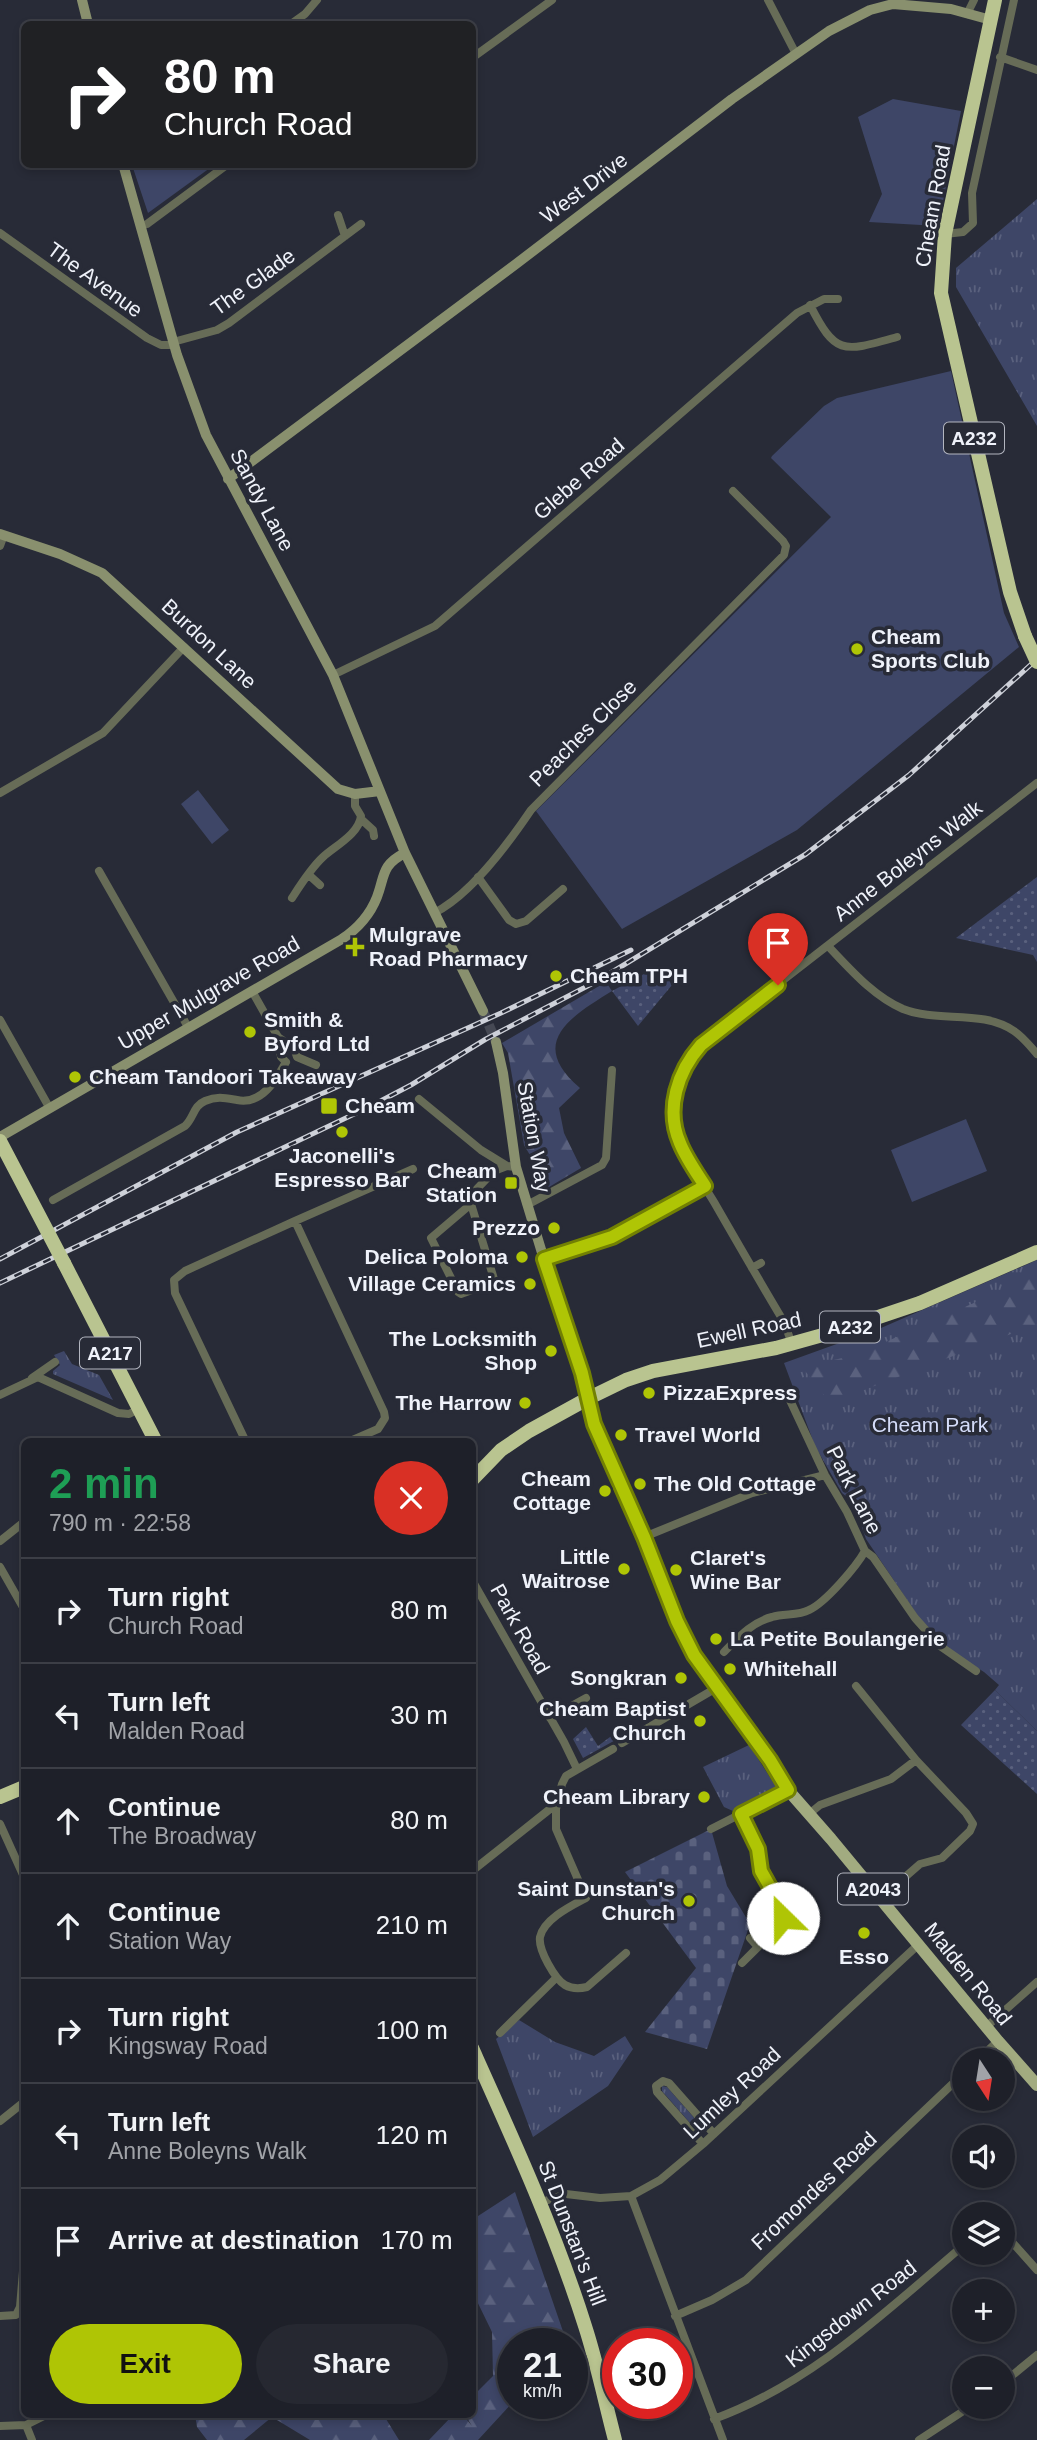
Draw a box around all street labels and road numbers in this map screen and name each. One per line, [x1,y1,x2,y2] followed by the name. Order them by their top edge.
[910,143,955,269] street label: Cheam Road
[536,148,631,228] street label: West Drive
[43,237,147,322] street label: The Avenue
[206,243,299,320] street label: The Glade
[944,422,1004,453] road number: A232
[529,433,629,524] street label: Glebe Road
[226,445,299,555] street label: Sandy Lane
[158,594,261,693] street label: Burdon Lane
[525,675,641,791] street label: Peaches Close
[829,795,987,925] street label: Anne Boleyns Walk
[114,931,303,1054] street label: Upper Mulgrave Road
[513,1080,556,1195] street label: Station Way
[695,1307,803,1352] street label: Ewell Road
[820,1312,880,1343] road number: A232
[80,1338,140,1368] road number: A217
[822,1442,886,1538] street label: Park Lane
[486,1580,555,1678] street label: Park Road
[838,1873,908,1904] road number: A2043
[920,1918,1017,2029] street label: Malden Road
[679,2042,785,2143] street label: Lumley Road
[746,2127,881,2254] street label: Fromondes Road
[534,2157,611,2309] street label: St Dunstan's Hill
[781,2256,920,2372] street label: Kingsdown Road

